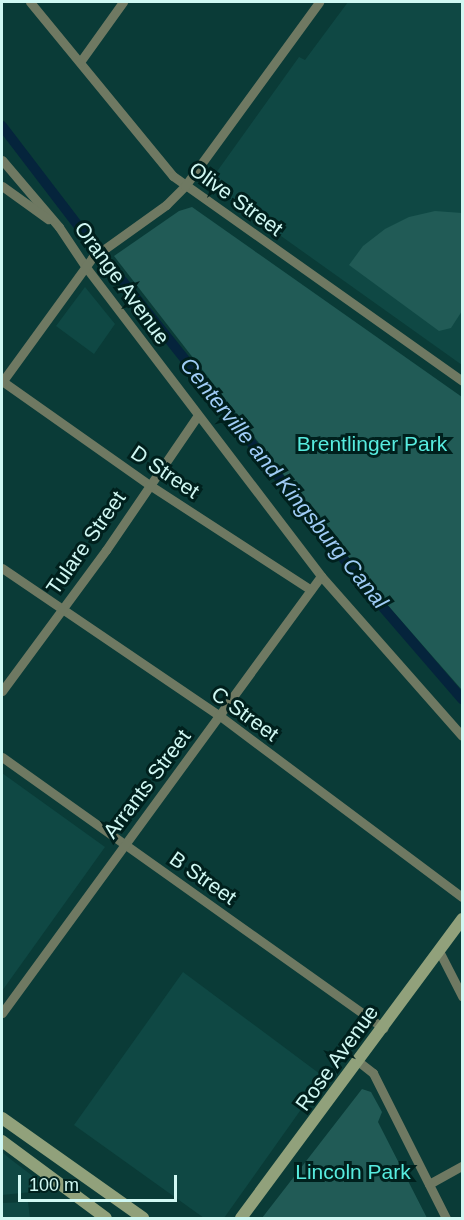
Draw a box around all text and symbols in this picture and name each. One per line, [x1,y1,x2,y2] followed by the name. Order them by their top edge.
[184,157,288,241] street label: Olive Street
[69,216,175,350] street label: Orange Avenue
[174,352,394,614] water label: Centerville and Kingsburg Canal
[297,431,447,457] park label: Brentlinger Park
[126,440,204,504] street label: D Street
[41,486,131,600] street label: Tulare Street
[206,681,284,747] street label: C Street
[98,725,196,843] street label: Arrants Street
[165,846,241,910] street label: B Street
[290,1000,384,1116] street label: Rose Avenue
[295,1159,411,1185] park label: Lincoln Park
[21,1163,180,1201] scale bar
[29,1175,79,1195] text: 100 m

